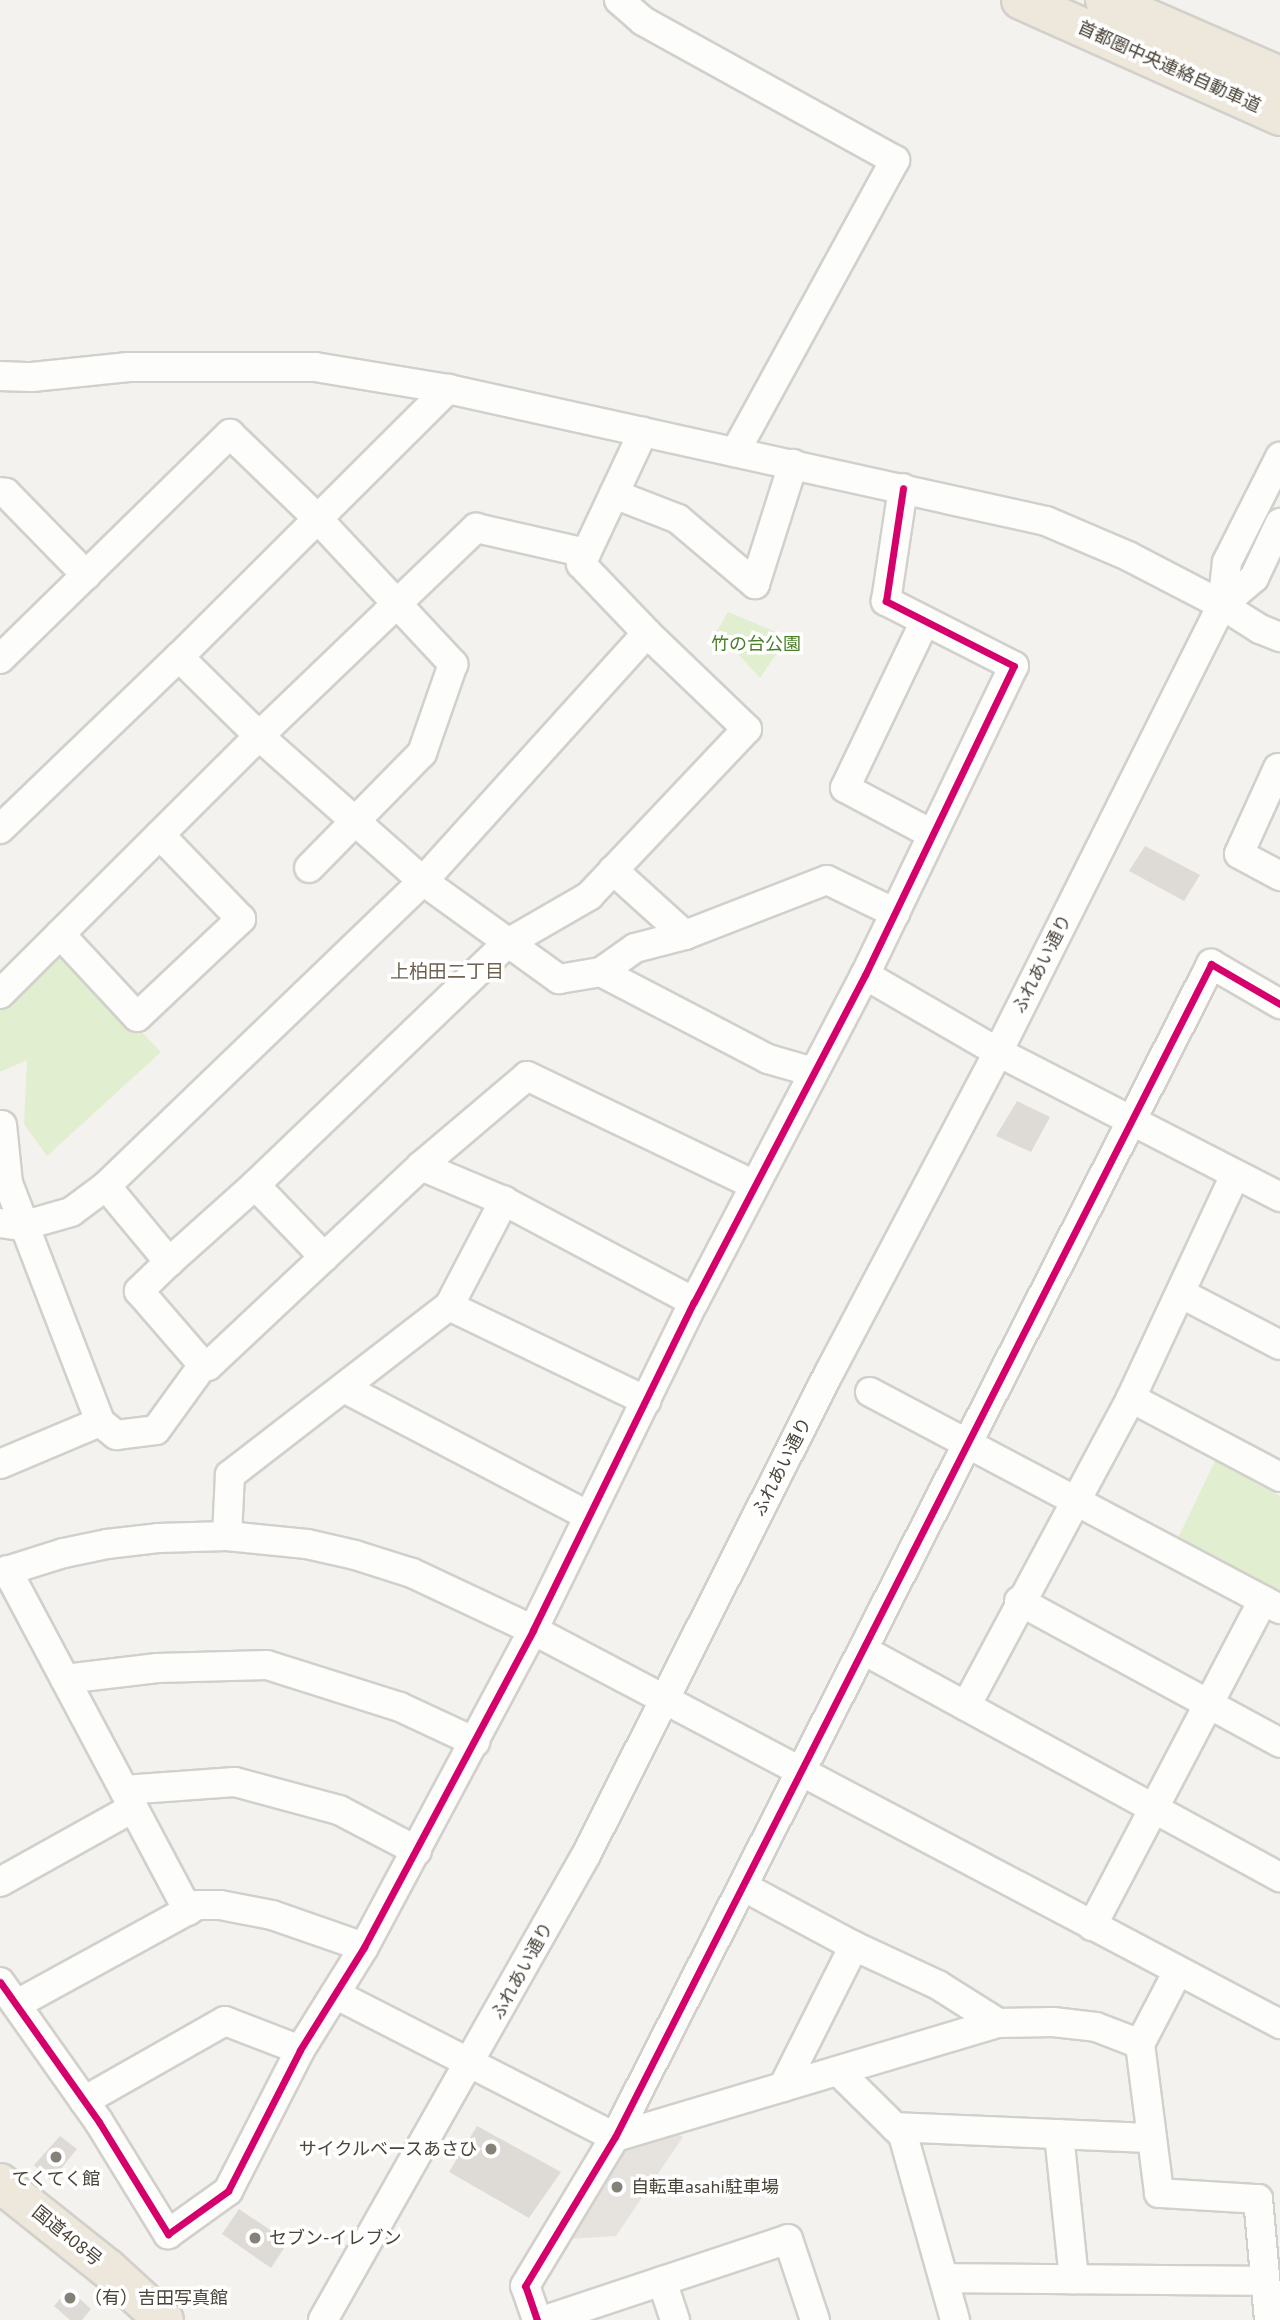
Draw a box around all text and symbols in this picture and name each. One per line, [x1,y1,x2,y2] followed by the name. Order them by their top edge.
[1074,17,1264,117] street label: 首都圏中央連絡自動車道
[711,633,801,655] park label: 竹の台公園
[1008,911,1076,1017] street label: ふれあい通り
[390,961,504,983] district label: 上柏田二丁目
[748,1414,816,1520] street label: ふれあい通り
[486,1919,558,2023] street label: ふれあい通り
[297,2138,477,2160] place label: サイクルベースあさひ
[483,2141,499,2157] marker: サイクルベースあさひ
[48,2149,64,2165] marker: てくてく館
[11,2168,101,2190] place label: てくてく館
[631,2176,779,2198] place label: 自転車asahi駐車場
[609,2179,625,2195] marker: 自転車asahi駐車場
[28,2201,106,2271] street label: 国道408号
[269,2227,401,2249] place label: セブン-イレブン
[247,2230,263,2246] marker: セブン-イレブン
[84,2287,228,2309] place label: （有）吉田写真館
[62,2290,78,2306] marker: （有）吉田写真館

